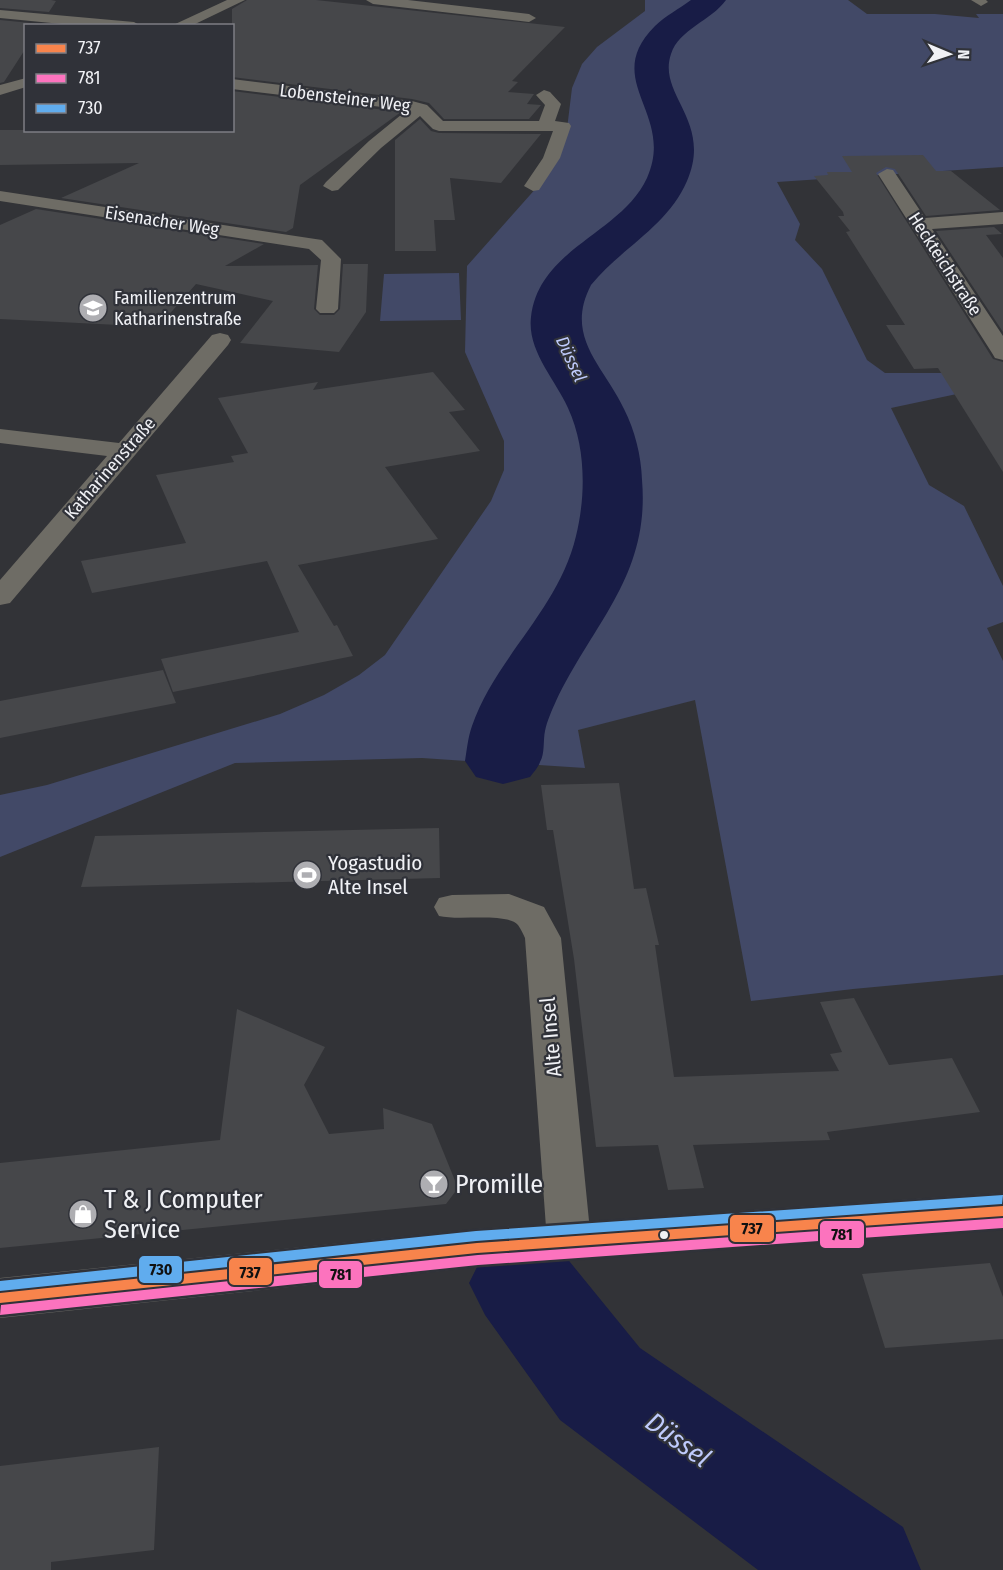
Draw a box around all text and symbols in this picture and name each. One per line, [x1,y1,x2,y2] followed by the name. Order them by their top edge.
[24,24,234,132] legend
[919,24,979,84] north arrow
[78,37,100,59] text: 737
[954,49,973,60] text: N
[78,67,101,89] text: 781
[279,79,412,117] street label: Lobensteiner Weg
[78,97,103,119] text: 730
[103,201,221,241] street label: Eisenacher Weg
[903,208,987,320] street label: Heckteichstraße
[114,287,242,330] place label: Familienzentrum Katharinenstraße
[77,292,109,324] school or university icon: Familienzentrum Katharinenstraße
[551,333,591,386] water label: Düssel
[60,413,160,523] street label: Katharinenstraße
[328,850,422,900] place label: Yogastudio Alte Insel
[291,859,323,891] sports icon: Yogastudio Alte Insel
[535,996,567,1078] street label: Alte Insel
[418,1168,450,1200] bar icon: Promille
[455,1169,543,1200] place label: Promille
[104,1184,263,1245] place label: T & J Computer Service
[67,1198,99,1230] shop icon: T & J Computer Service
[729,1214,775,1243] line badge: 737
[741,1219,763,1238] text: 737
[819,1220,865,1249] line badge: 781
[831,1225,853,1244] text: 781
[658,1229,670,1241] unlabelled marker
[138,1255,183,1284] line badge: 730
[228,1257,273,1286] line badge: 737
[149,1260,173,1279] text: 730
[318,1260,363,1289] line badge: 781
[239,1263,261,1282] text: 737
[330,1265,352,1284] text: 781
[639,1406,717,1474] water label: Düssel

